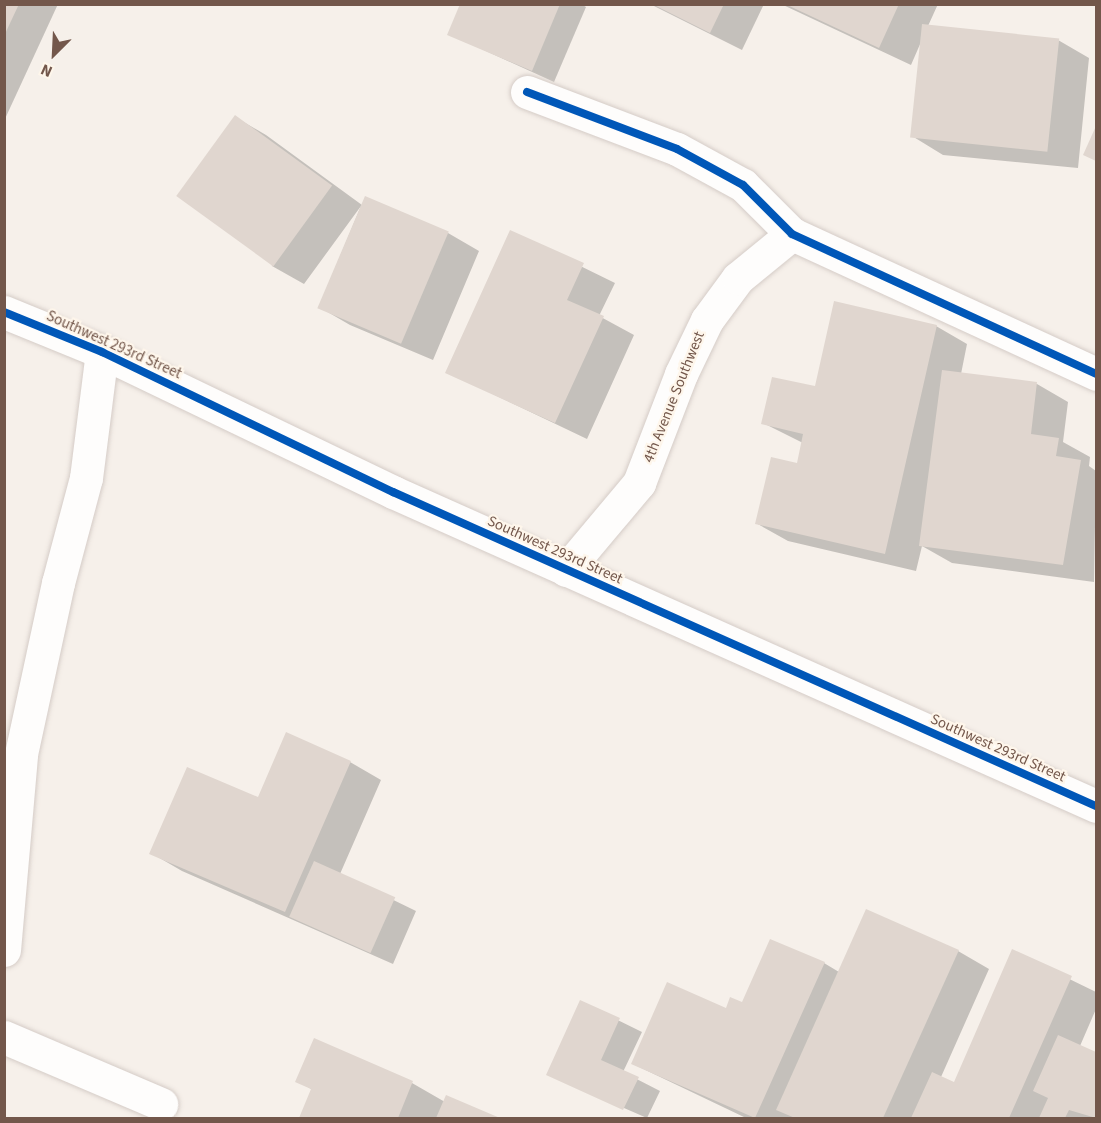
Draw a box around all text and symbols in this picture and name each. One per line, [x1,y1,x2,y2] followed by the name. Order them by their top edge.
[24,24,84,84] north arrow
[37,58,56,83] text: N
[44,307,184,383] street label: Southwest 293rd Street
[639,329,709,465] street label: 4th Avenue Southwest
[485,512,625,588] street label: Southwest 293rd Street
[928,710,1068,786] street label: Southwest 293rd Street

